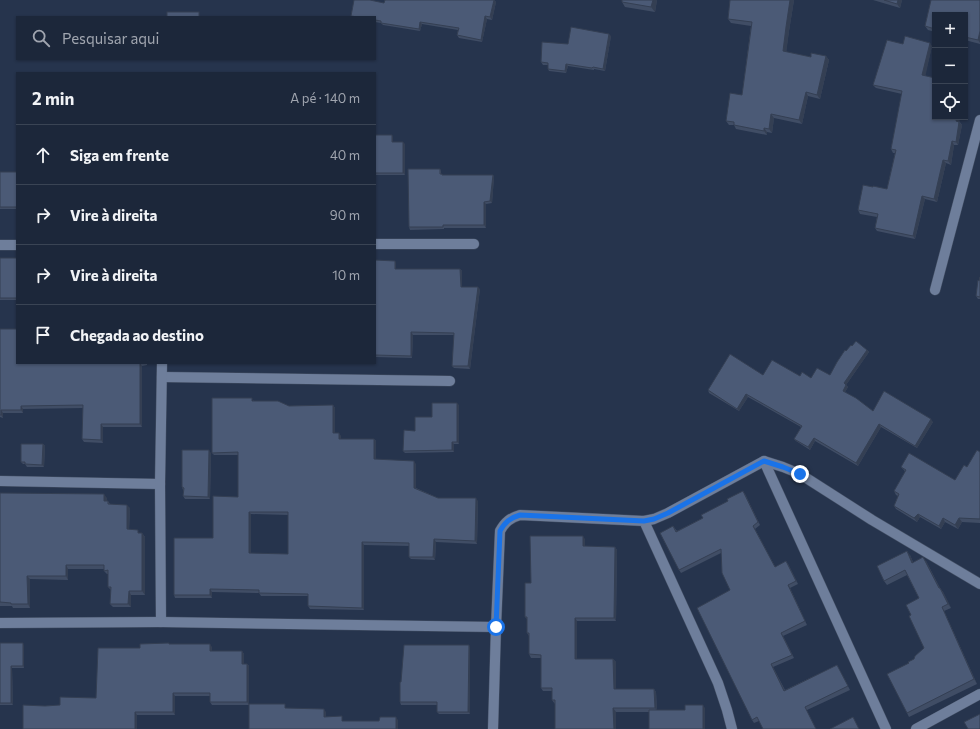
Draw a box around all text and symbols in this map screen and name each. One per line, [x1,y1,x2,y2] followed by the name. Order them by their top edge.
[932,12,968,120] map controls
[932,12,968,48] button: +
[16,16,376,60] search box
[30,27,52,49] icon: search
[62,29,159,47] text: Pesquisar aqui
[932,48,968,84] button: −
[932,84,968,120] button: locate
[32,88,74,109] text: 2 min
[290,90,360,106] text: A pé · 140 m
[32,144,54,166] icon: ahead
[70,146,169,164] text: Siga em frente
[330,147,360,163] text: 40 m
[32,204,54,226] icon: right
[70,206,158,224] text: Vire à direita
[330,207,360,223] text: 90 m
[32,264,54,286] icon: right
[70,266,158,284] text: Vire à direita
[332,267,360,283] text: 10 m
[32,324,54,346] icon: arrive
[70,326,204,344] text: Chegada ao destino
[791,465,809,483] route end
[487,618,505,636] route start

